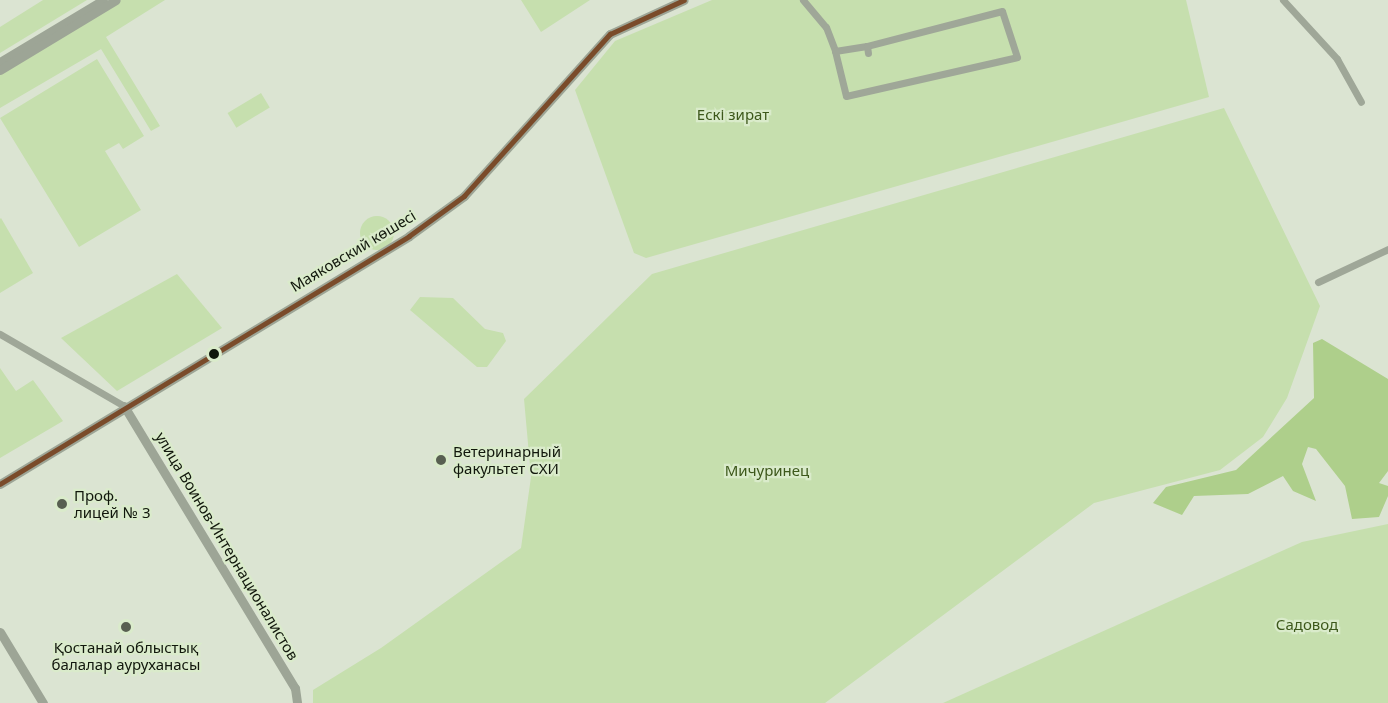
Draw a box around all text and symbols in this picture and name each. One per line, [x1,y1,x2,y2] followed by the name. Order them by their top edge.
[697,106,769,124] park label: Ескі зират
[287,206,419,296] street label: Маяковский көшесі
[208,348,220,360] unlabelled marker
[152,429,302,663] street label: улица Воинов-Интернационалистов
[453,442,561,477] place label: Ветеринарный факультет СХИ
[434,453,448,467] marker: Ветеринарный факультет СХИ
[725,462,809,480] park label: Мичуринец
[74,486,151,521] place label: Проф. лицей № 3
[55,497,69,511] marker: Проф. лицей № 3
[1276,616,1338,634] park label: Садовод
[117,618,135,636] marker: Қостанай облыстық балалар ауруханасы
[52,638,200,673] place label: Қостанай облыстық балалар ауруханасы

